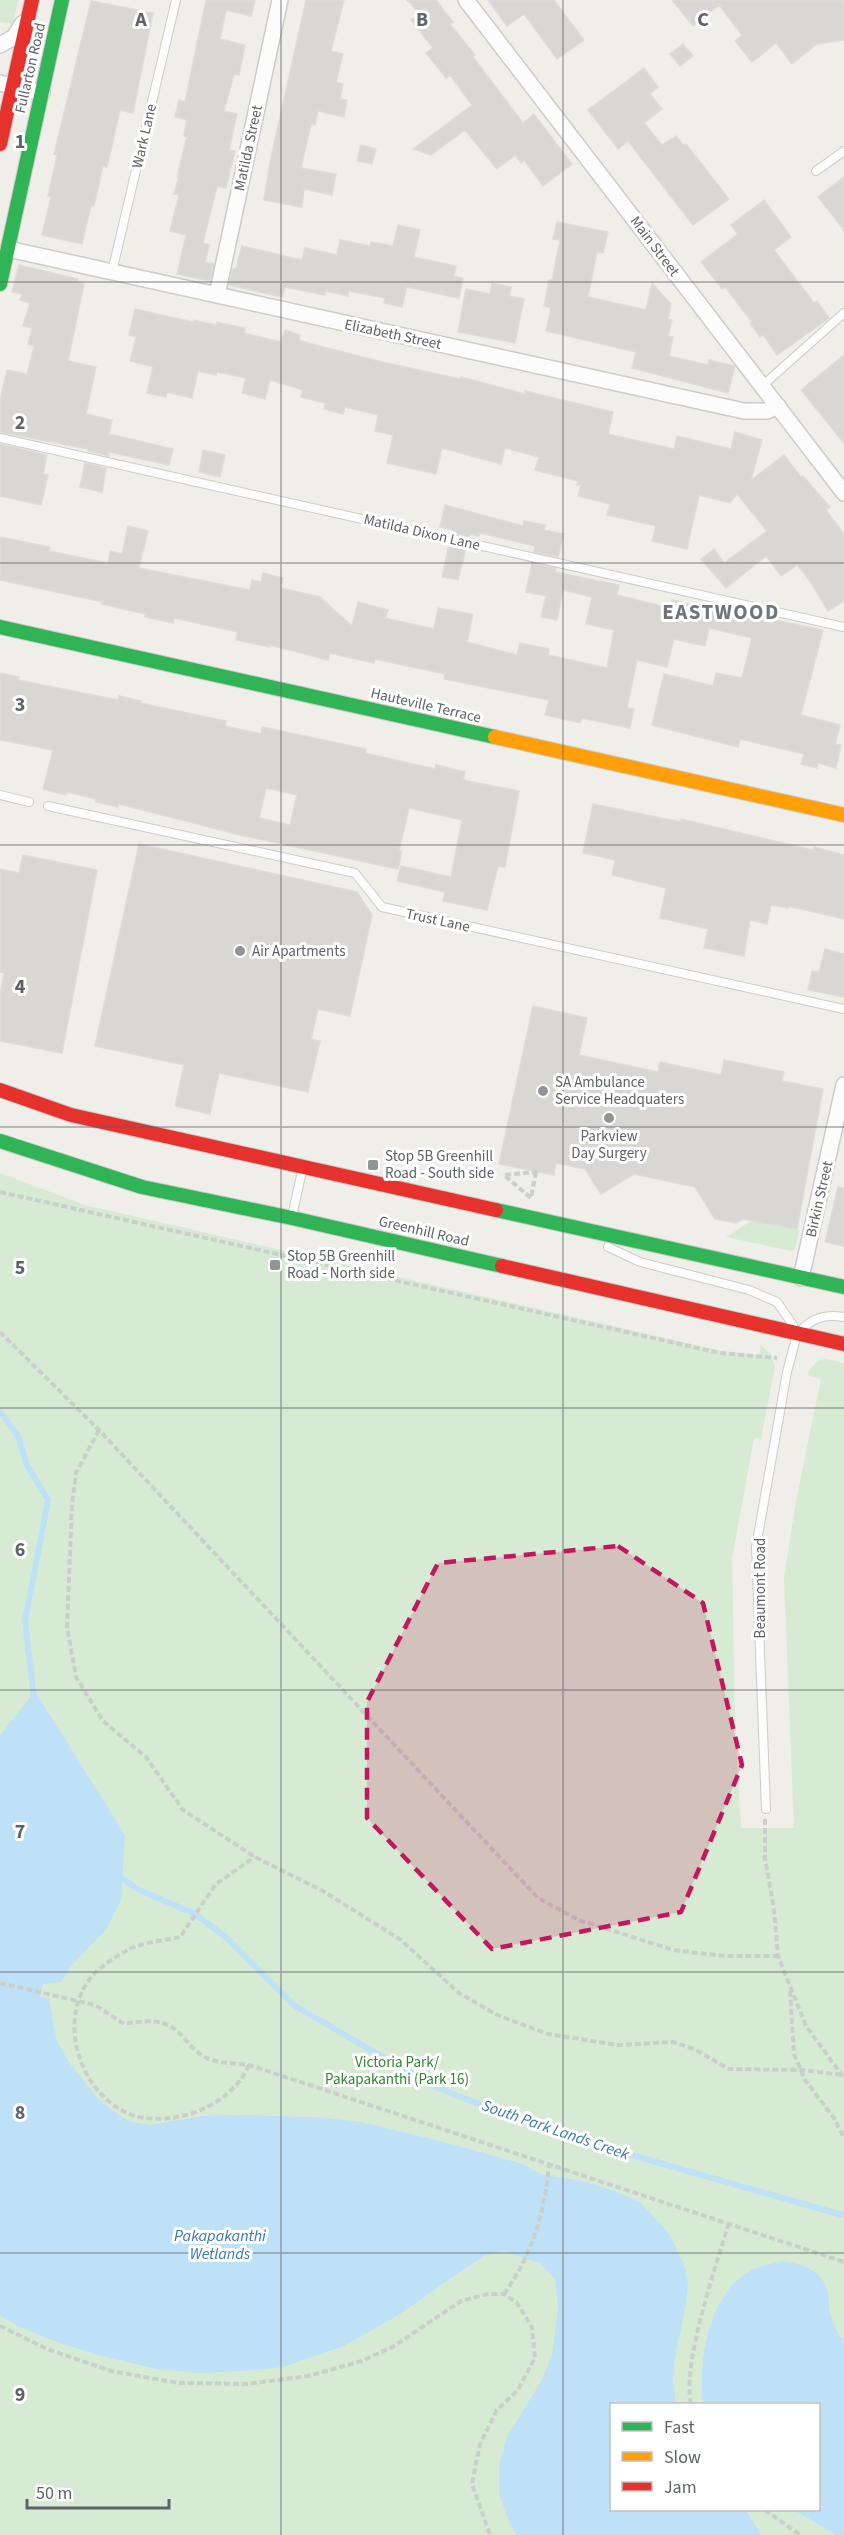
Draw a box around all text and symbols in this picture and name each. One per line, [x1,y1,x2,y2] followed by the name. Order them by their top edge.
[134,6,147,34] text: A
[416,6,428,34] text: B
[697,6,709,34] text: C
[10,21,51,115] street label: Fullarton Road
[127,102,162,170] street label: Wark Lane
[229,103,268,193] street label: Matilda Street
[15,128,25,156] text: 1
[625,212,684,281] street label: Main Street
[343,314,443,355] street label: Elizabeth Street
[15,409,25,437] text: 2
[362,509,482,556] street label: Matilda Dixon Lane
[662,597,780,627] district label: EASTWOOD
[369,683,483,728] street label: Hauteville Terrace
[15,691,25,719] text: 3
[404,903,472,938] street label: Trust Lane
[252,941,345,962] place label: Air Apartments
[233,944,247,958] marker: Air Apartments
[15,973,26,1001] text: 4
[555,1072,684,1110] place label: SA Ambulance Service Headquaters
[536,1084,550,1098] marker: SA Ambulance Service Headquaters
[602,1111,616,1125] marker: Parkview Day Surgery
[571,1126,647,1164] place label: Parkview Day Surgery
[385,1146,494,1184] place label: Stop 5B Greenhill Road - South side
[366,1158,380,1172] marker: Stop 5B Greenhill Road - South side
[801,1159,838,1239] street label: Birkin Street
[377,1211,471,1252] street label: Greenhill Road
[287,1246,395,1284] place label: Stop 5B Greenhill Road - North side
[15,1254,25,1282] text: 5
[268,1258,282,1272] marker: Stop 5B Greenhill Road - North side
[15,1536,25,1564] text: 6
[750,1538,771,1638] street label: Beaumont Road
[15,1818,25,1846] text: 7
[325,2052,469,2090] park label: Victoria Park/ Pakapakanthi (Park 16)
[479,2094,633,2166] water label: South Park Lands Creek
[15,2099,25,2127] text: 8
[174,2225,266,2265] water label: Pakapakanthi Wetlands
[15,2381,25,2409] text: 9
[610,2403,820,2511] legend
[664,2415,695,2440] text: Fast
[664,2445,701,2470] text: Slow
[27,2472,170,2510] scale bar
[664,2475,697,2500] text: Jam
[36,2481,72,2506] text: 50 m

